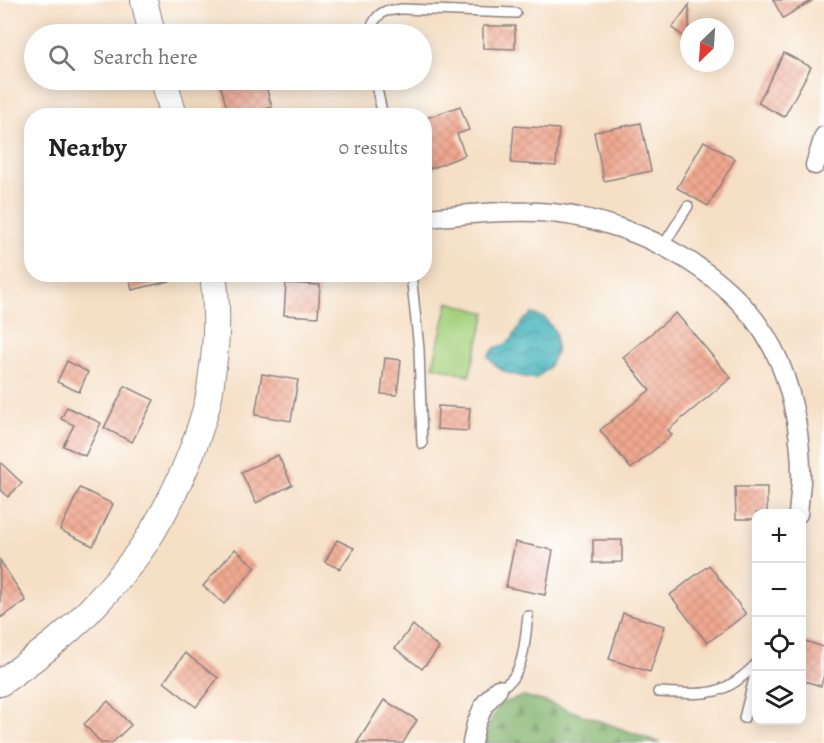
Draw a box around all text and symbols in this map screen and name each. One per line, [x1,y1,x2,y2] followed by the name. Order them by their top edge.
[680,18,734,72] north arrow
[24,24,432,90] search box
[45,41,78,74] icon: search
[93,42,198,72] text: Search here
[48,130,127,165] text: Nearby
[339,134,408,161] text: 0 results
[752,509,806,725] map controls
[752,509,806,563] button: +
[752,563,806,617] button: −
[752,617,806,671] button: locate
[752,671,806,725] button: layers

